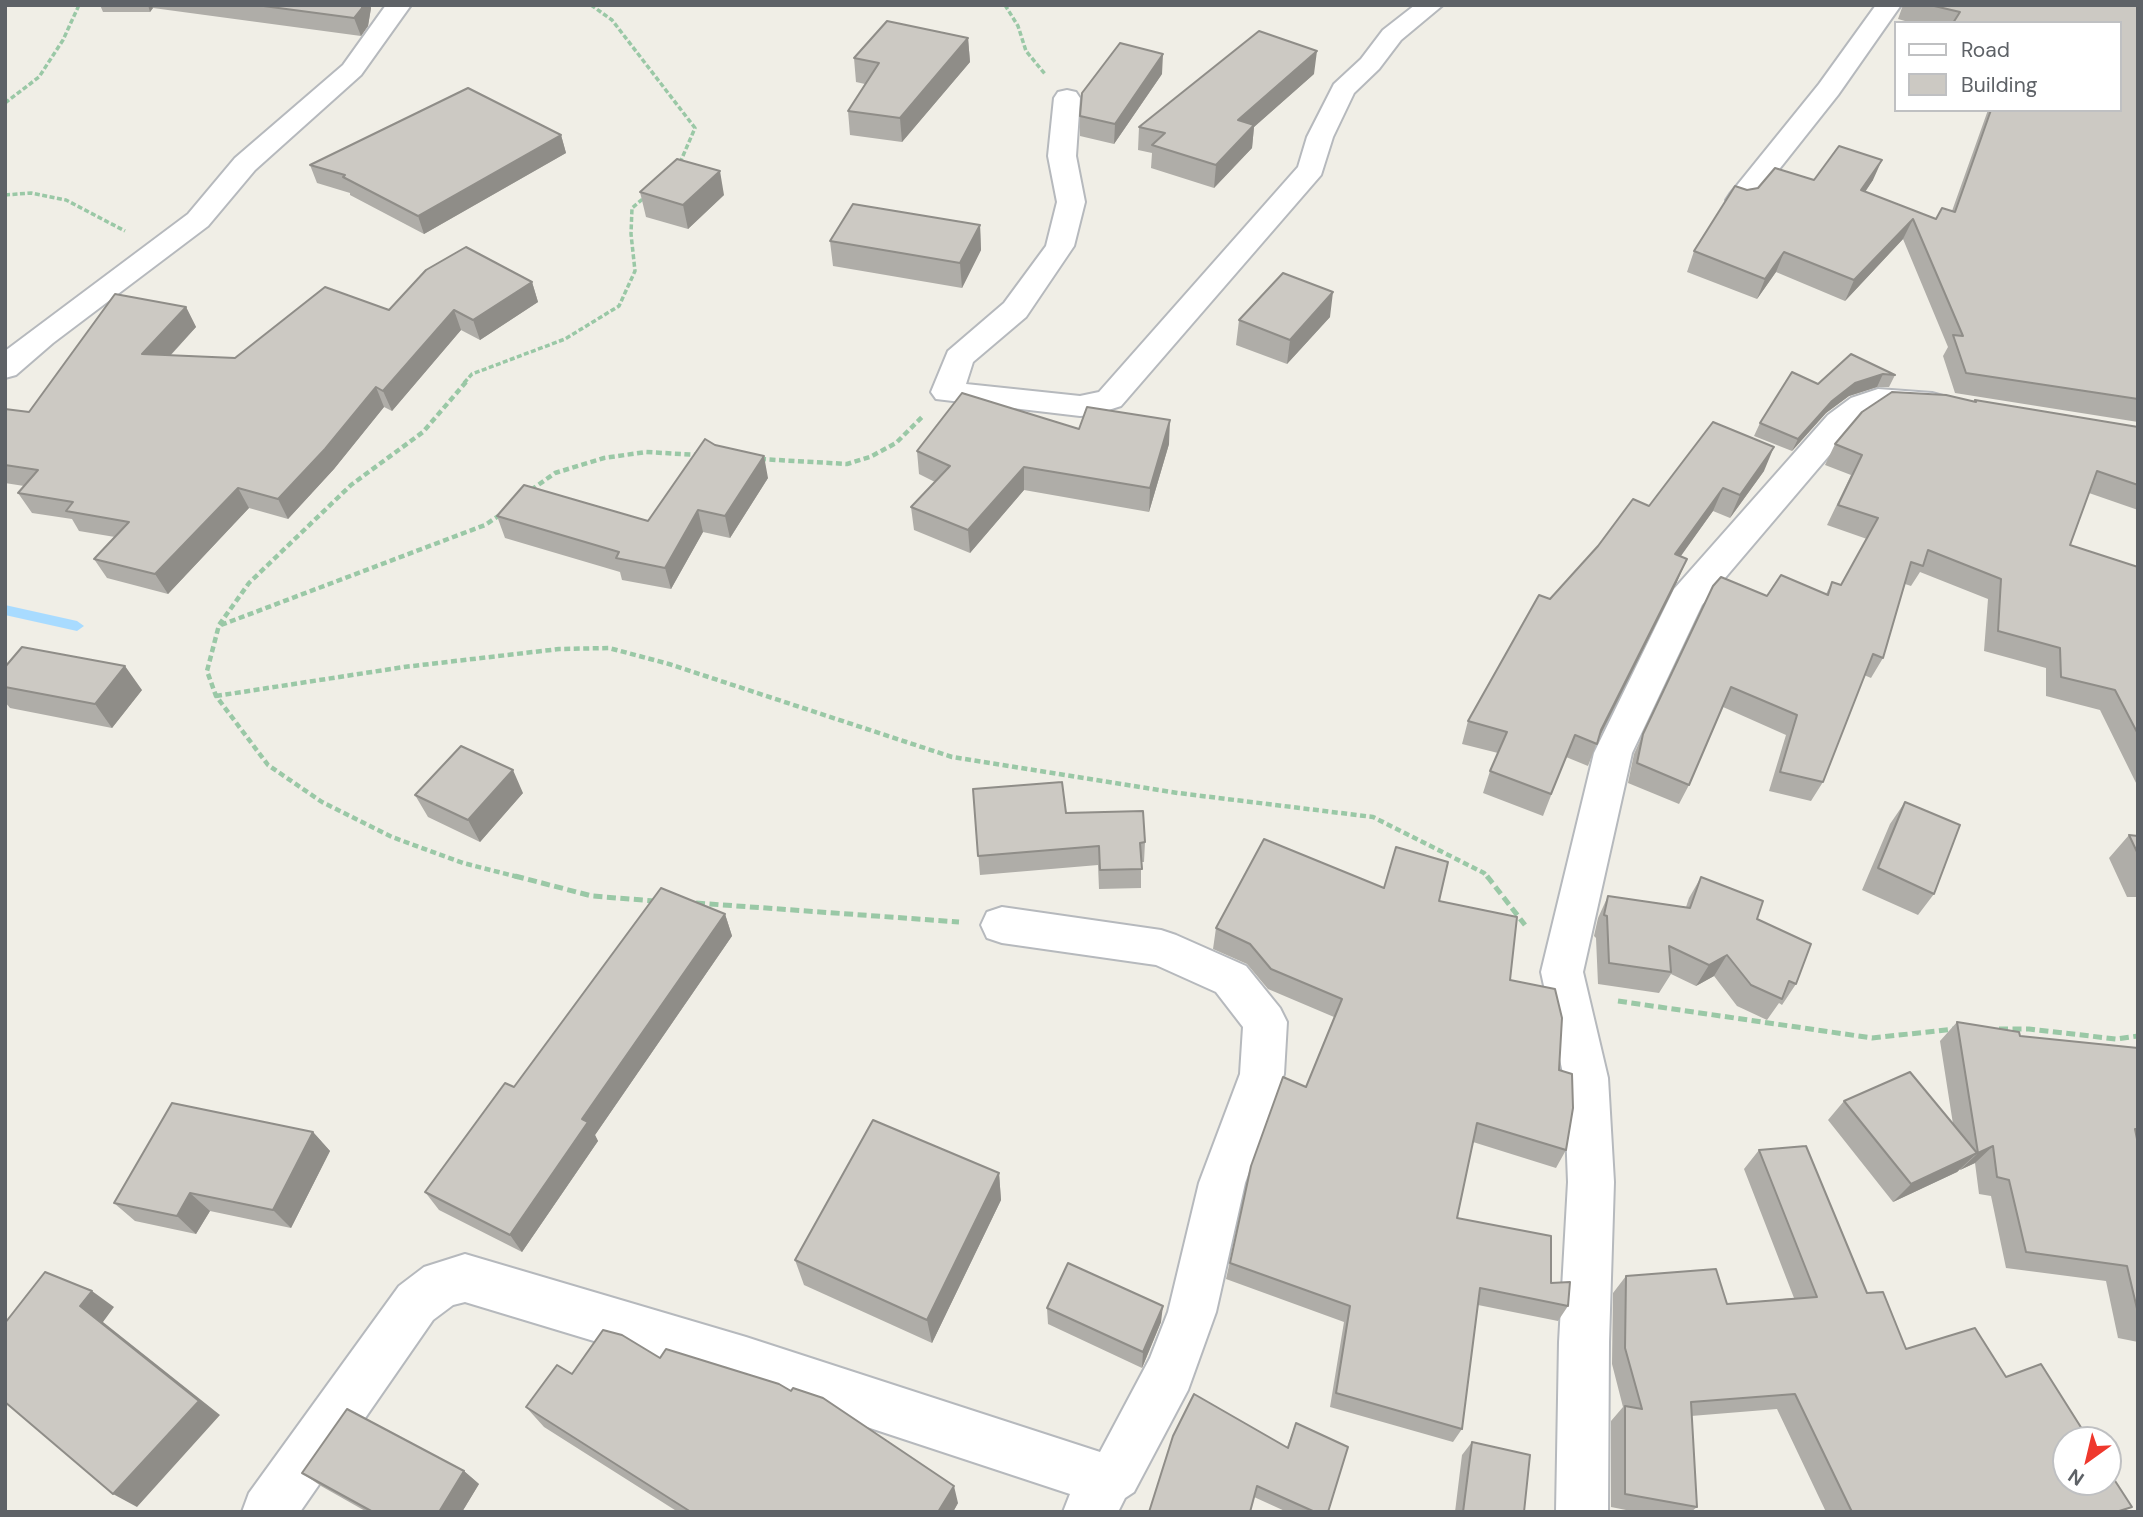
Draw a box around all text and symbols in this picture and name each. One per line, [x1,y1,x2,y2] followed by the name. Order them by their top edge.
[1895,21,2122,112] legend
[1961,36,2010,64] text: Road
[1961,71,2037,99] text: Building
[2052,1426,2122,1496] north arrow
[2063,1463,2089,1491] text: N

